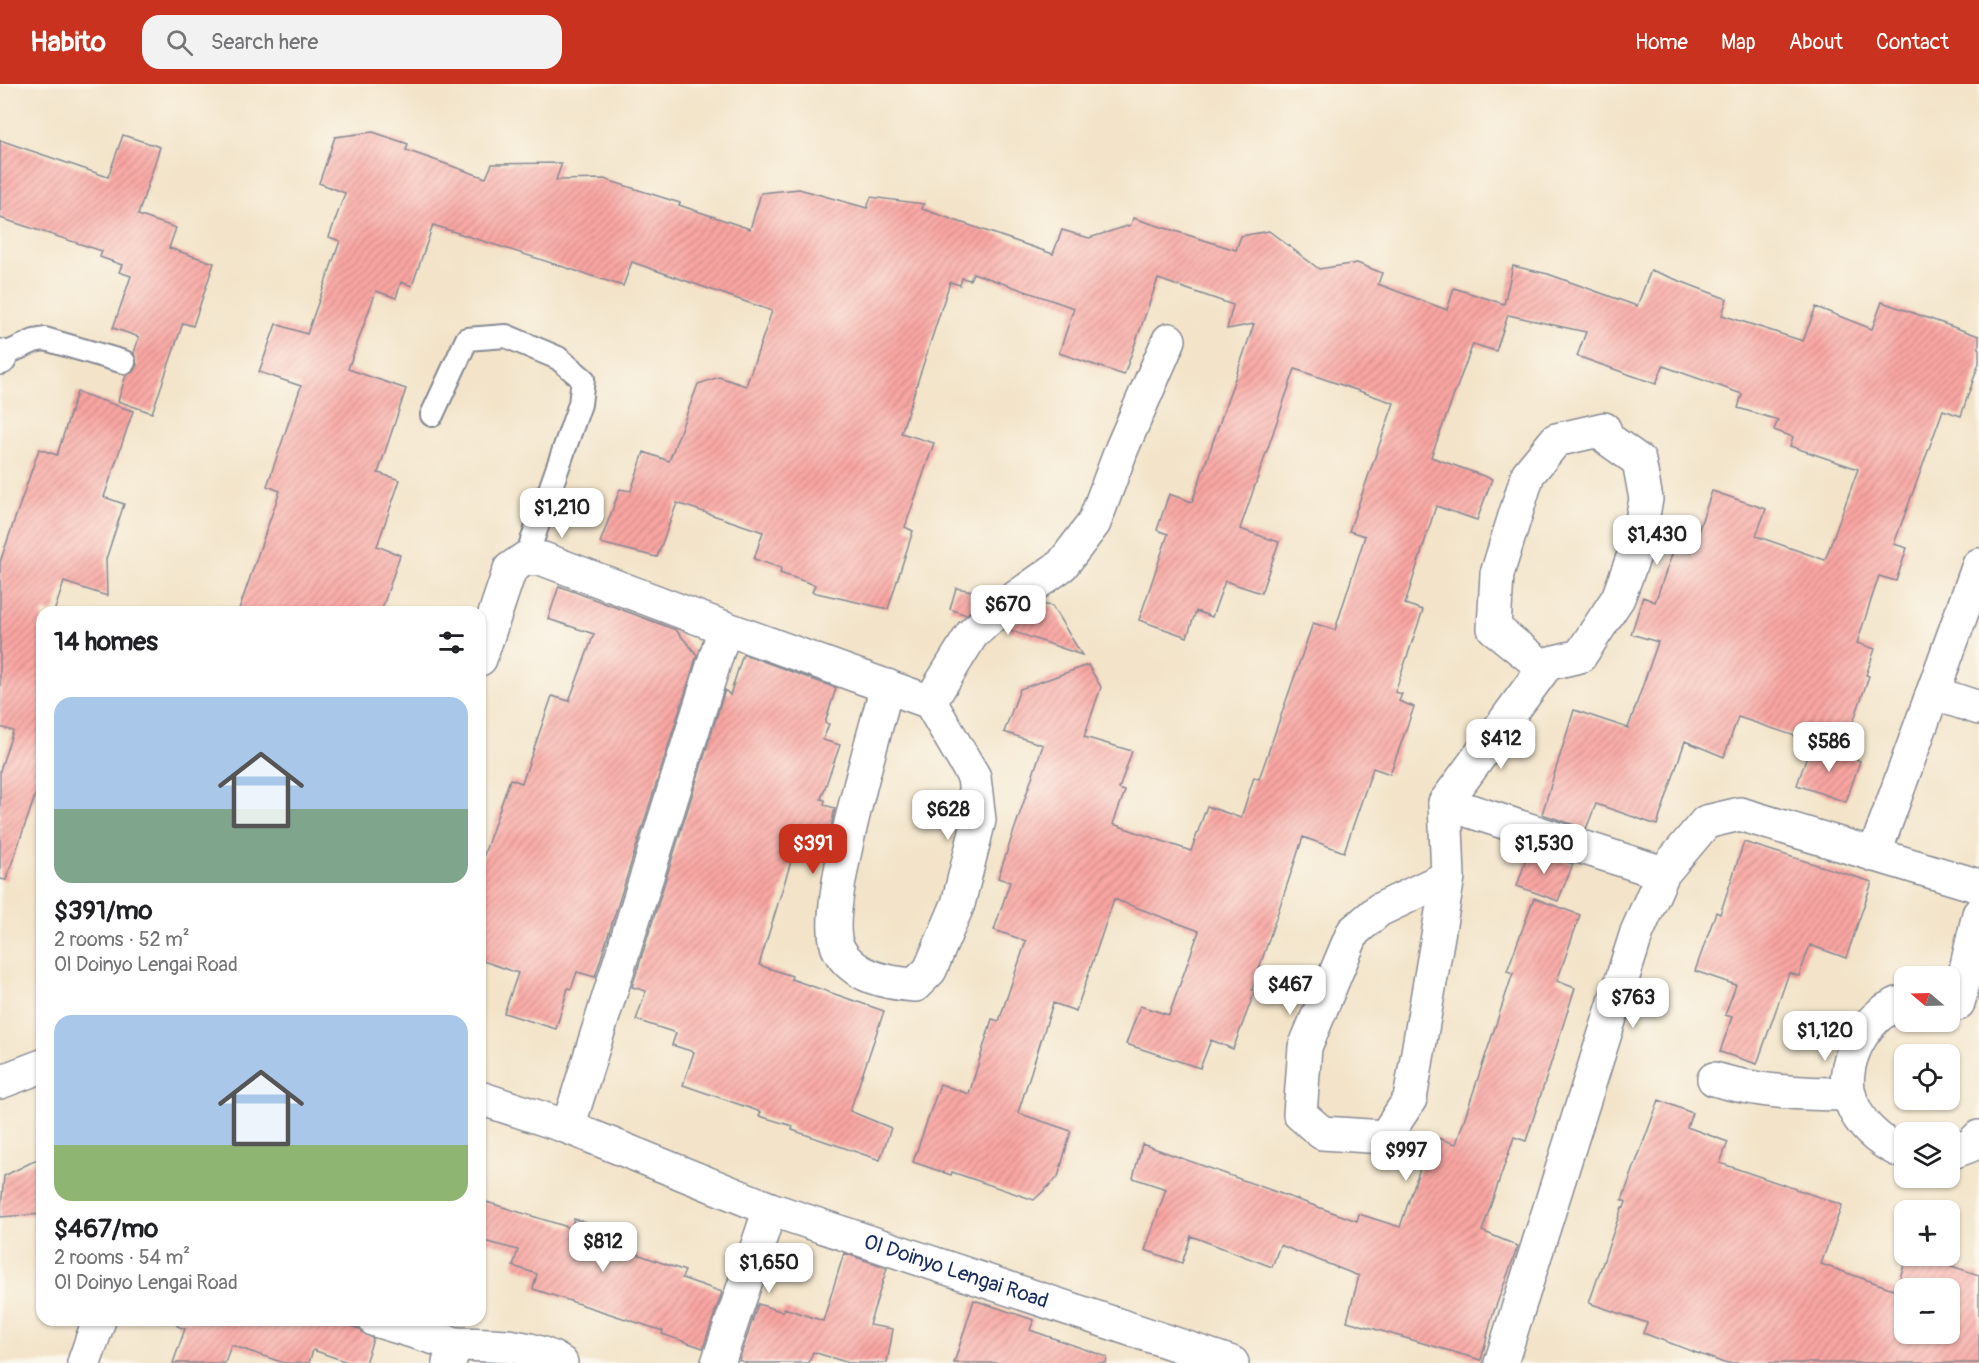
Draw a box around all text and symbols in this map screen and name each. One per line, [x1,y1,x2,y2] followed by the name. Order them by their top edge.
[142,15,562,69] search box
[30,25,106,60] text: Habito
[163,26,196,59] icon: search
[211,28,318,56] text: Search here
[1635,29,1688,56] text: Home
[1721,29,1756,56] text: Map
[1789,29,1843,56] text: About
[1876,29,1949,56] text: Contact
[513,488,611,539] pin: $1,210
[534,495,590,520] text: $1,210
[1608,515,1706,566] pin: $1,430
[1627,522,1687,547] text: $1,430
[972,585,1044,636] pin: $670
[985,592,1031,617] text: $670
[54,626,158,658] text: 14 homes
[435,626,468,659] icon: filters
[1465,719,1537,770] pin: $412
[1793,722,1865,773] pin: $586
[1480,726,1522,751] text: $412
[1807,729,1851,754] text: $586
[207,736,315,844] icon: home
[912,790,984,841] pin: $628
[926,797,970,822] text: $628
[777,824,849,875] pin: $391
[1495,824,1593,875] pin: $1,530
[793,831,833,856] text: $391
[1514,831,1574,856] text: $1,530
[54,895,153,927] text: $391/mo
[54,927,190,952] text: 2 rooms · 52 m²
[54,952,238,977] text: Ol Doinyo Lengai Road
[1254,965,1326,1016] pin: $467
[1894,966,1960,1032] north arrow
[1894,966,1960,1344] map controls
[1268,972,1312,997] text: $467
[1597,978,1669,1029] pin: $763
[1611,985,1655,1010] text: $763
[1776,1011,1874,1062] pin: $1,120
[1797,1018,1853,1043] text: $1,120
[1894,1044,1960,1110] button: locate
[207,1054,315,1162] icon: home
[1894,1122,1960,1188] button: layers
[1370,1131,1442,1182] pin: $997
[1385,1138,1427,1163] text: $997
[1894,1200,1960,1266] button: +
[54,1213,158,1245] text: $467/mo
[567,1222,639,1273] pin: $812
[860,1228,1052,1314] street label: Ol Doinyo Lengai Road
[583,1229,623,1254] text: $812
[720,1243,818,1294] pin: $1,650
[54,1245,190,1270] text: 2 rooms · 54 m²
[739,1250,799,1275] text: $1,650
[54,1270,238,1295] text: Ol Doinyo Lengai Road
[1894,1278,1960,1344] button: −

